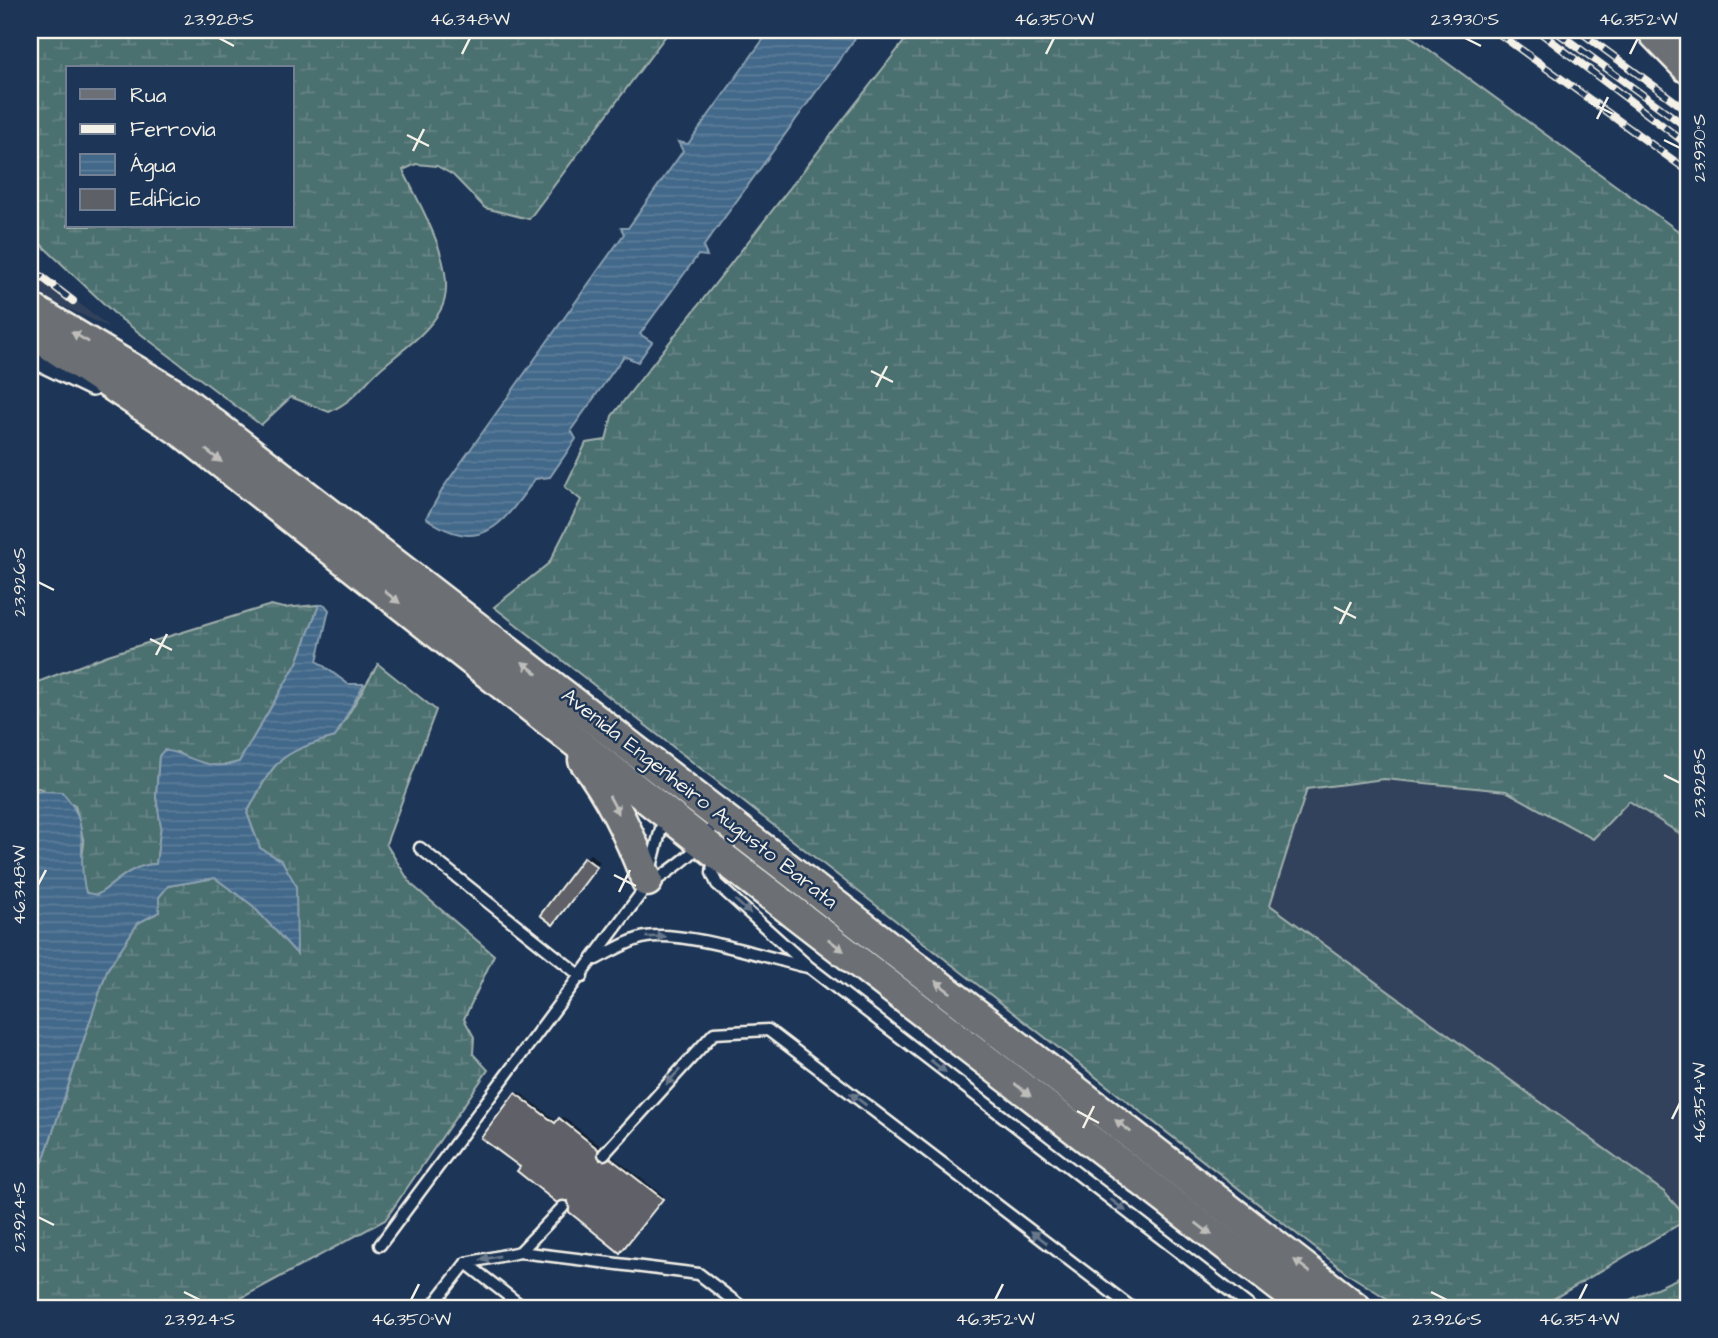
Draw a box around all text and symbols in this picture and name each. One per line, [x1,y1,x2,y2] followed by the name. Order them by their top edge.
[184,7,254,32] text: 23.928°S
[430,7,510,32] text: 46.348°W
[1014,7,1094,32] text: 46.350°W
[1431,7,1499,32] text: 23.930°S
[1598,7,1678,32] text: 46.352°W
[66,66,294,228] legend
[130,81,167,110] text: Rua
[1687,114,1712,182] text: 23.930°S
[130,115,216,144] text: Ferrovia
[130,151,176,182] text: Água
[130,185,200,214] text: Edifício
[70,331,89,343] one-way arrow
[204,449,222,464] one-way arrow
[7,547,32,617] text: 23.926°S
[384,589,401,604] one-way arrow
[522,661,540,676] one-way arrow
[554,681,844,917] street label: Avenida Engenheiro Augusto Barata
[1687,748,1712,818] text: 23.928°S
[608,795,620,815] one-way arrow
[7,845,32,925] text: 46.348°W
[734,899,751,914] one-way arrow
[645,932,667,943] one-way arrow
[827,938,845,952] one-way arrow
[935,979,953,994] one-way arrow
[928,1059,946,1074] one-way arrow
[1687,1062,1712,1144] text: 46.354°W
[666,1068,682,1085] one-way arrow
[1014,1082,1032,1097] one-way arrow
[849,1093,867,1107] one-way arrow
[1114,1120,1132,1134] one-way arrow
[7,1182,32,1252] text: 23.924°S
[1109,1198,1127,1212] one-way arrow
[1194,1221,1212,1236] one-way arrow
[1030,1231,1048,1245] one-way arrow
[479,1253,501,1264] one-way arrow
[1294,1259,1312,1274] one-way arrow
[165,1307,235,1332] text: 23.924°S
[371,1307,451,1332] text: 46.350°W
[955,1307,1035,1332] text: 46.352°W
[1412,1307,1482,1332] text: 23.926°S
[1538,1307,1620,1332] text: 46.354°W

